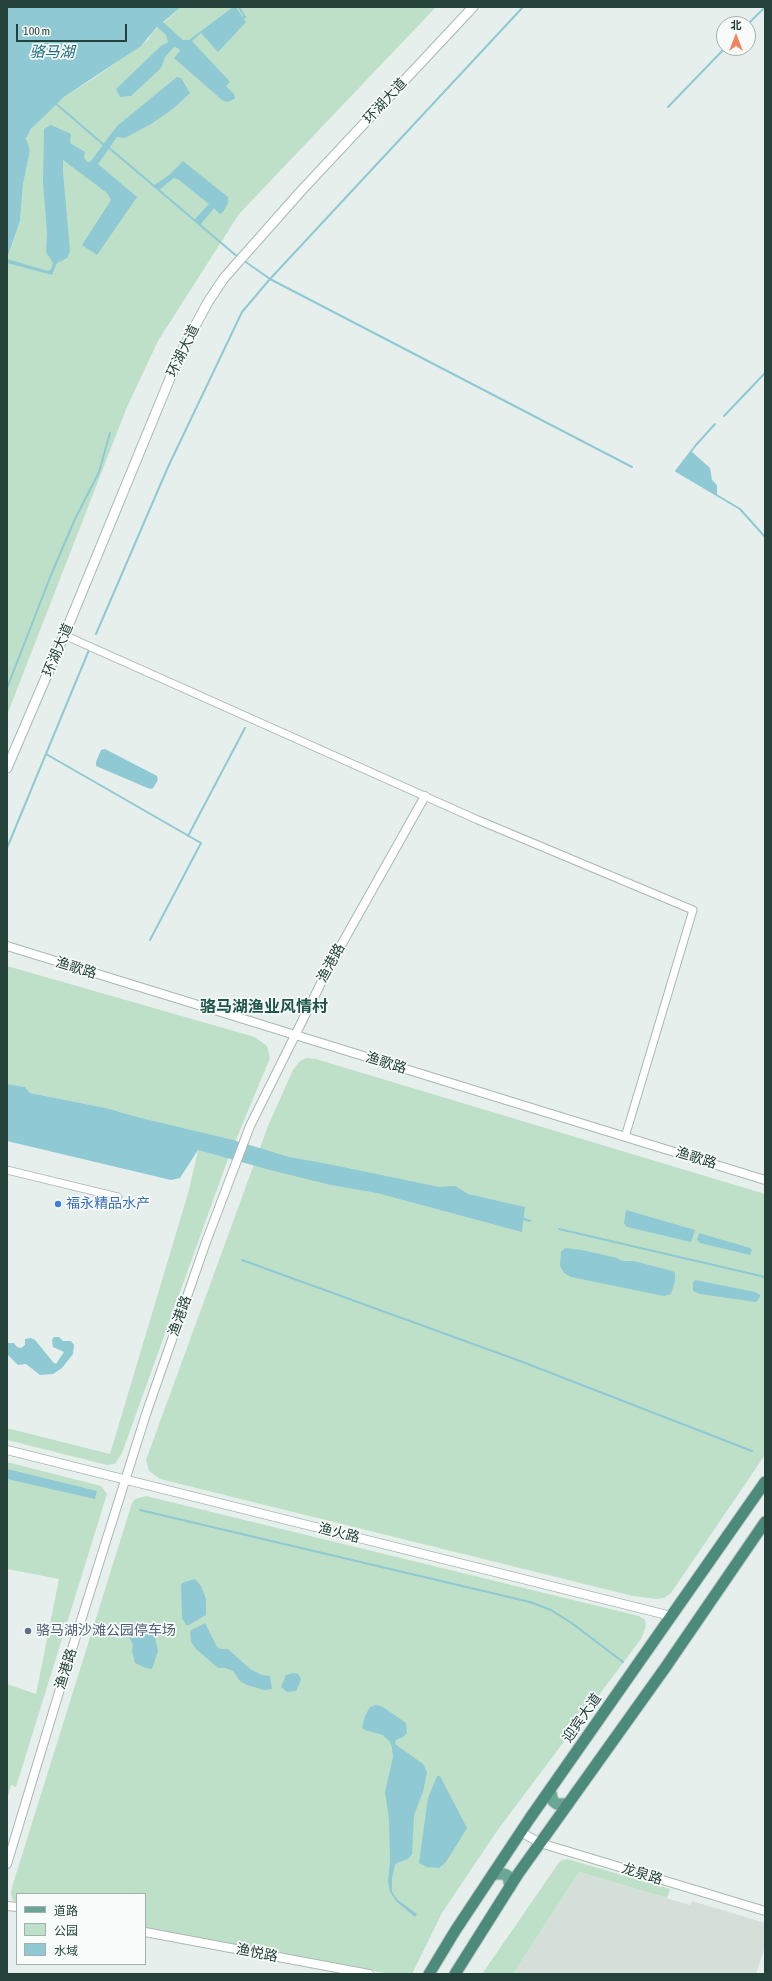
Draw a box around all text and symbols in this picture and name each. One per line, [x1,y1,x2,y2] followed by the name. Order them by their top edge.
[18,16,129,42] scale bar
[716,16,756,56] north arrow
[731,19,742,31] text: 北
[23,24,50,38] text: 100 m
[30,43,74,61] water label: 骆马湖
[360,75,410,127] street label: 环湖大道
[163,322,203,380] street label: 环湖大道
[39,621,77,679] street label: 环湖大道
[314,941,348,985] street label: 渔港路
[53,954,99,982] street label: 渔歌路
[200,997,328,1017] district label: 骆马湖渔业风情村
[363,1049,409,1077] street label: 渔歌路
[673,1144,719,1172] street label: 渔歌路
[66,1196,150,1212] place label: 福永精品水产
[53,1199,63,1209] marker: 福永精品水产
[165,1293,195,1339] street label: 渔港路
[317,1520,361,1546] street label: 渔火路
[36,1623,176,1639] place label: 骆马湖沙滩公园停车场
[23,1626,33,1636] marker: 骆马湖沙滩公园停车场
[52,1646,80,1692] street label: 渔港路
[559,1690,605,1746] street label: 迎宾大道
[619,1860,665,1888] street label: 龙泉路
[16,1893,146,1965] legend
[54,1904,78,1918] text: 道路
[54,1924,78,1938] text: 公园
[235,1941,279,1965] street label: 渔悦路
[54,1944,78,1958] text: 水域

